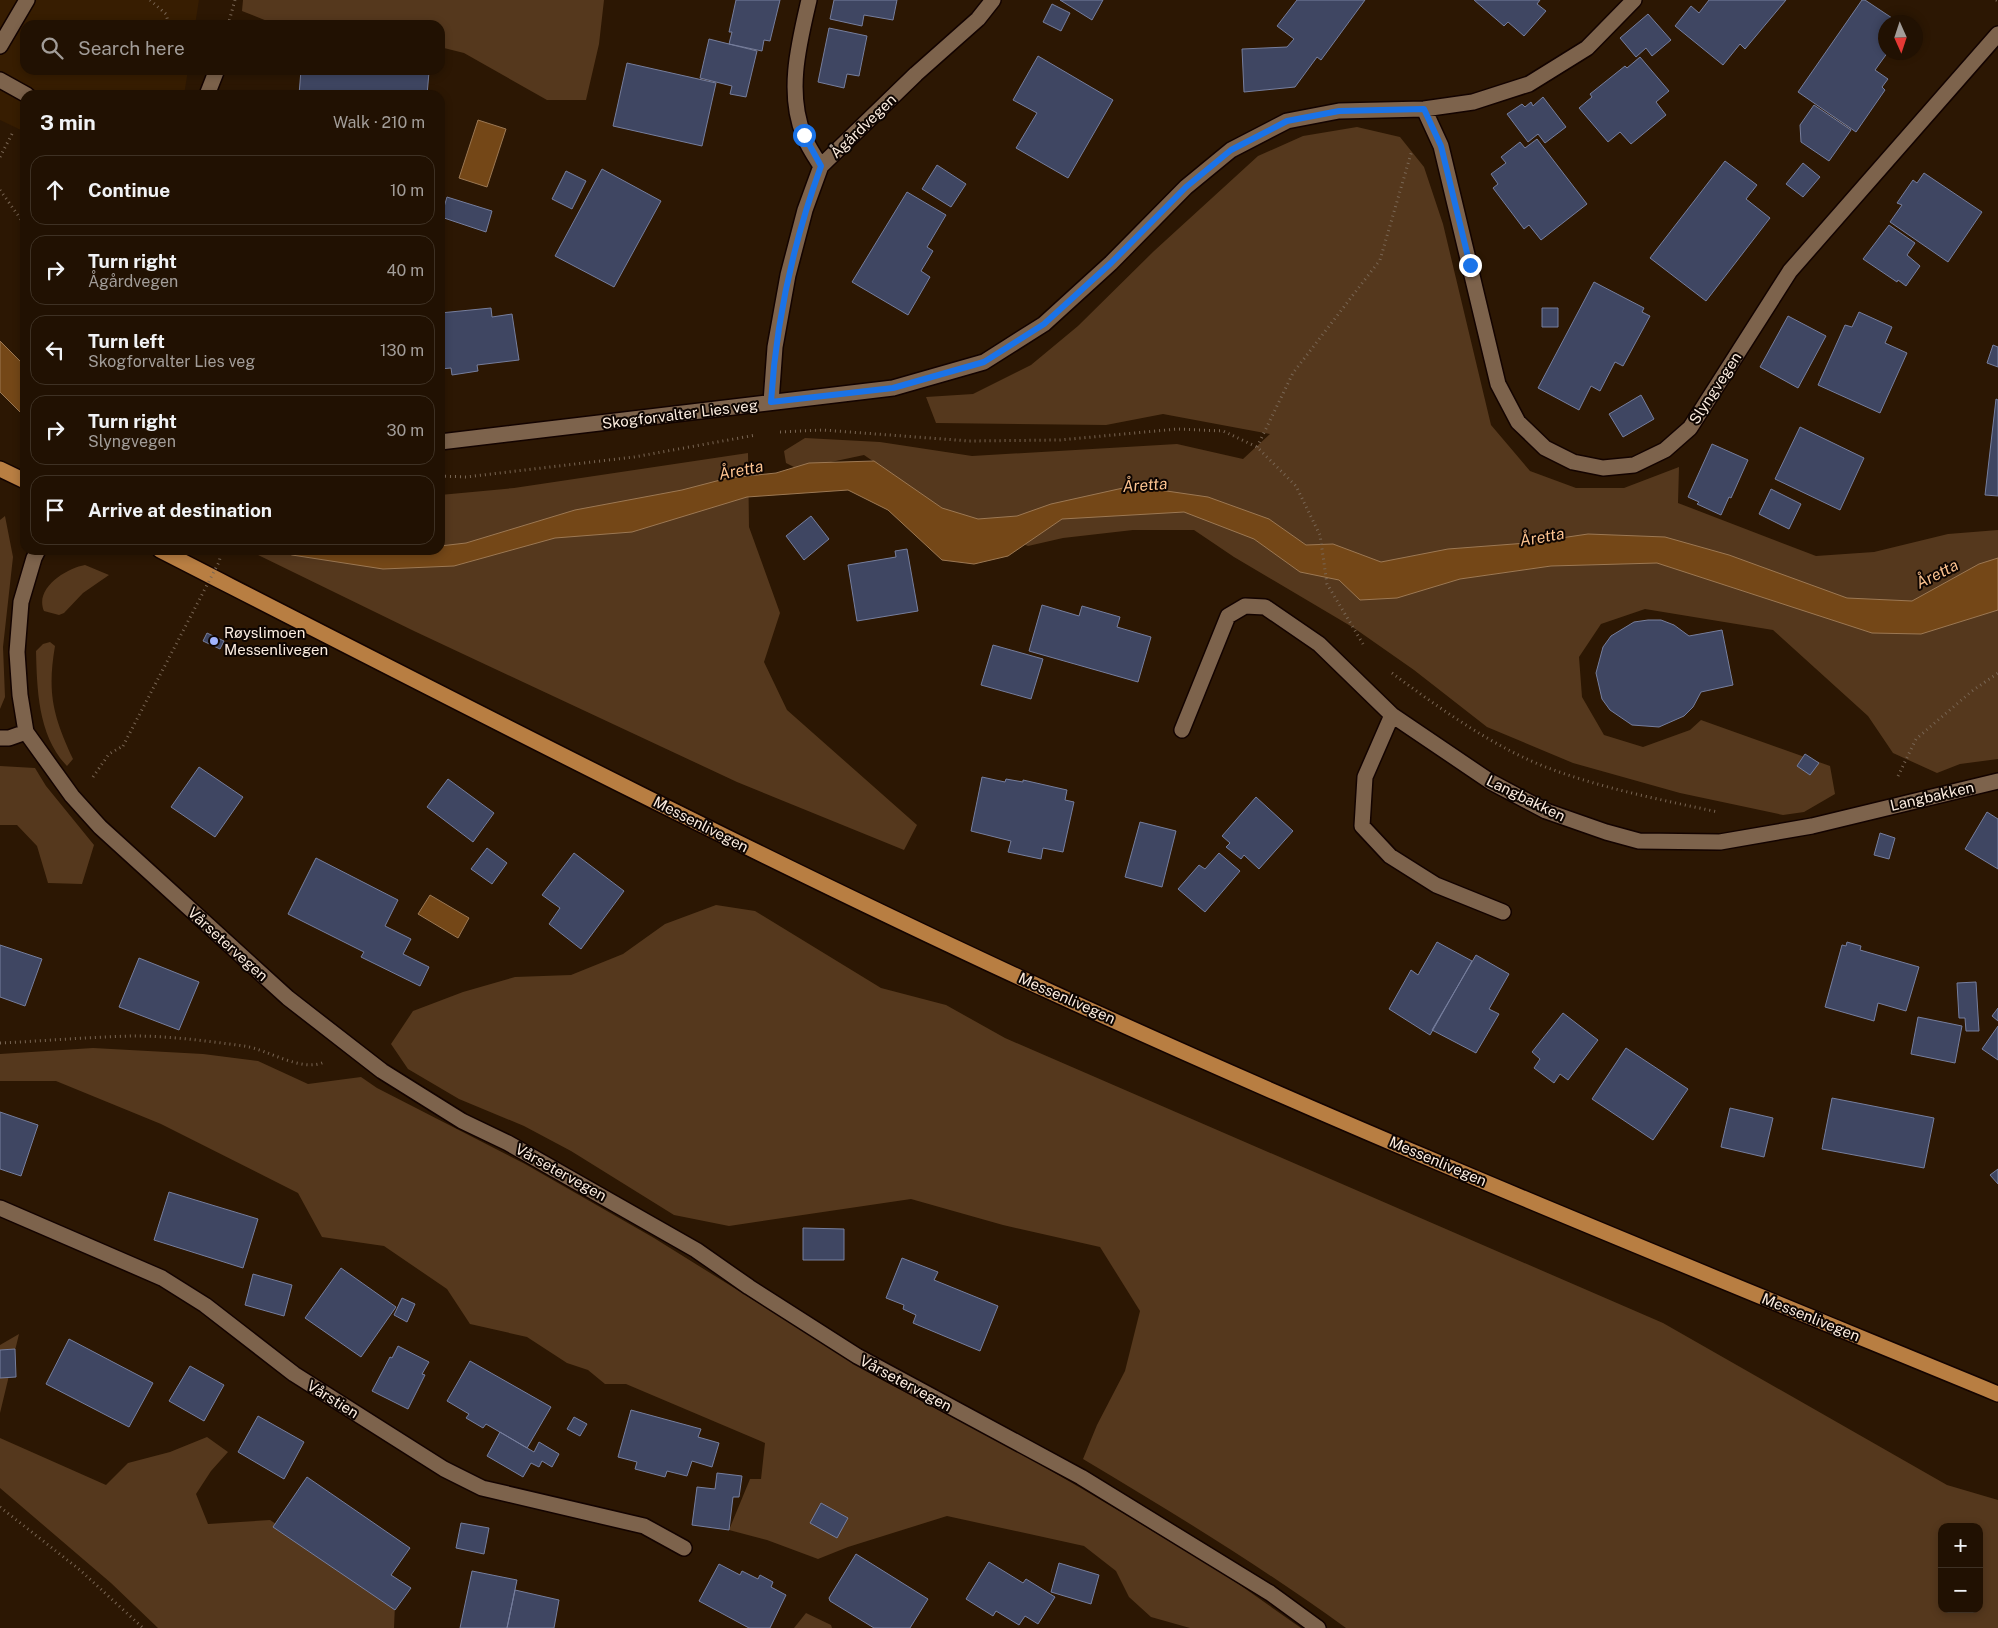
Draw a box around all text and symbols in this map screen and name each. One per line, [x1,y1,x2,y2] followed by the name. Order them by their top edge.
[1878,15,1923,60] north arrow
[20,20,445,75] search box
[38,34,66,62] icon: search
[78,37,185,59] text: Search here
[826,90,899,162] street label: Ågårdvegen
[40,110,96,135] text: 3 min
[333,113,425,132] text: Walk · 210 m
[793,124,816,147] route start
[41,176,69,204] icon: ahead
[88,179,170,201] text: Continue
[390,181,424,200] text: 10 m
[88,250,177,272] text: Turn right
[1459,254,1482,277] route end
[41,256,69,284] icon: right
[386,261,424,280] text: 40 m
[88,272,178,291] text: Ågårdvegen
[88,330,165,352] text: Turn left
[41,336,69,364] icon: left
[380,341,424,360] text: 130 m
[1685,349,1745,427] street label: Slyngvegen
[88,352,255,371] text: Skogforvalter Lies veg
[601,396,759,432] street label: Skogforvalter Lies veg
[88,410,177,432] text: Turn right
[41,416,69,444] icon: right
[387,421,424,440] text: 30 m
[88,432,176,451] text: Slyngvegen
[717,454,765,484] water label: Åretta
[1122,472,1168,496] water label: Åretta
[41,496,69,524] icon: arrive
[88,499,272,521] text: Arrive at destination
[1518,522,1566,550] water label: Åretta
[1912,554,1961,593] water label: Åretta
[224,624,328,658] place label: Røyslimoen Messenlivegen
[208,635,220,647] marker: Røyslimoen Messenlivegen
[1484,772,1568,824] street label: Langbakken
[1888,778,1976,814] street label: Langbakken
[651,793,751,855] street label: Messenlivegen
[185,904,271,984] street label: Vårsetervegen
[1016,969,1118,1027] street label: Messenlivegen
[1387,1133,1489,1189] street label: Messenlivegen
[512,1140,610,1204] street label: Vårsetervegen
[1760,1290,1862,1344] street label: Messenlivegen
[857,1352,955,1414] street label: Vårsetervegen
[304,1377,362,1421] street label: Vårstien
[1938,1523,1983,1613] map controls
[1938,1523,1983,1568] button: +
[1938,1568,1983,1613] button: −

